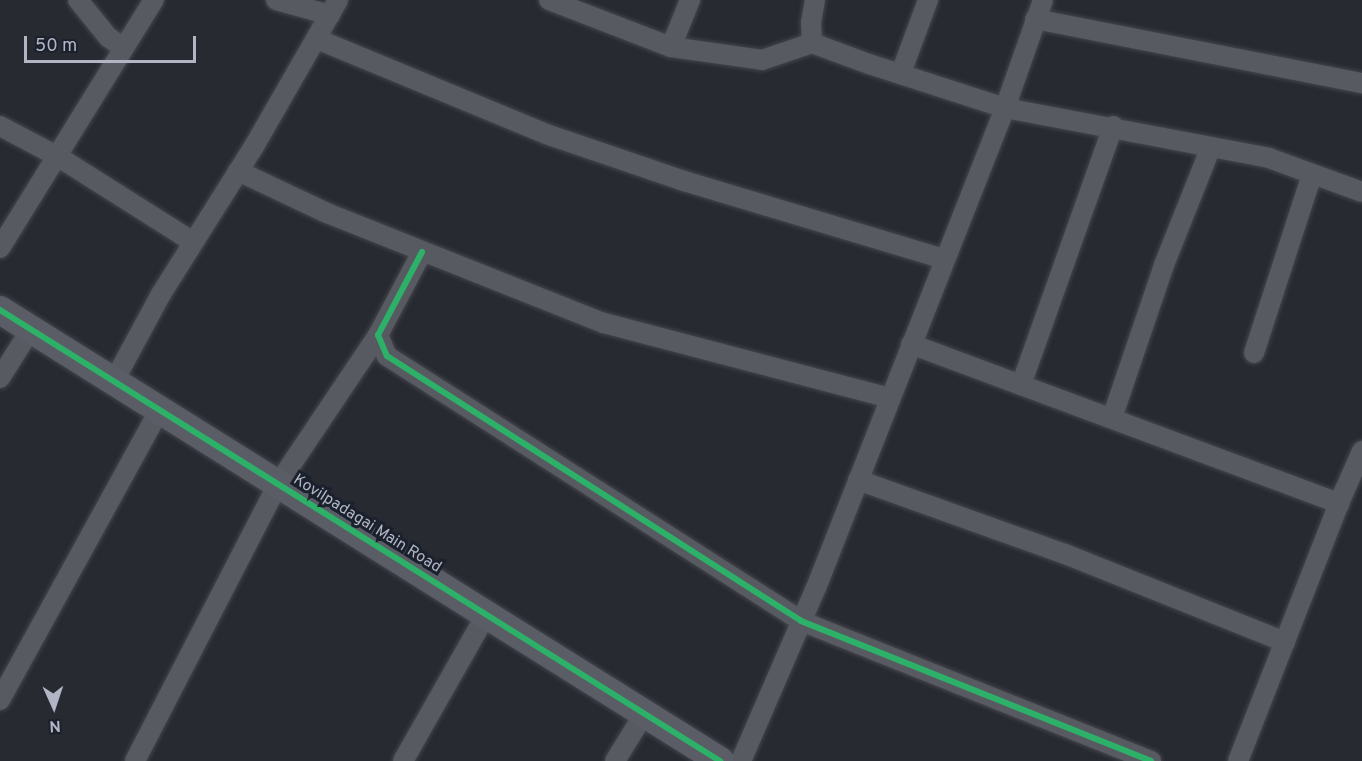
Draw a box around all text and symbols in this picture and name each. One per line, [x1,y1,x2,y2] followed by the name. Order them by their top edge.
[27,24,200,62] scale bar
[35,35,77,58] text: 50 m
[289,471,445,577] street label: Kovilpadagai Main Road
[24,677,84,737] north arrow
[49,715,61,735] text: N

